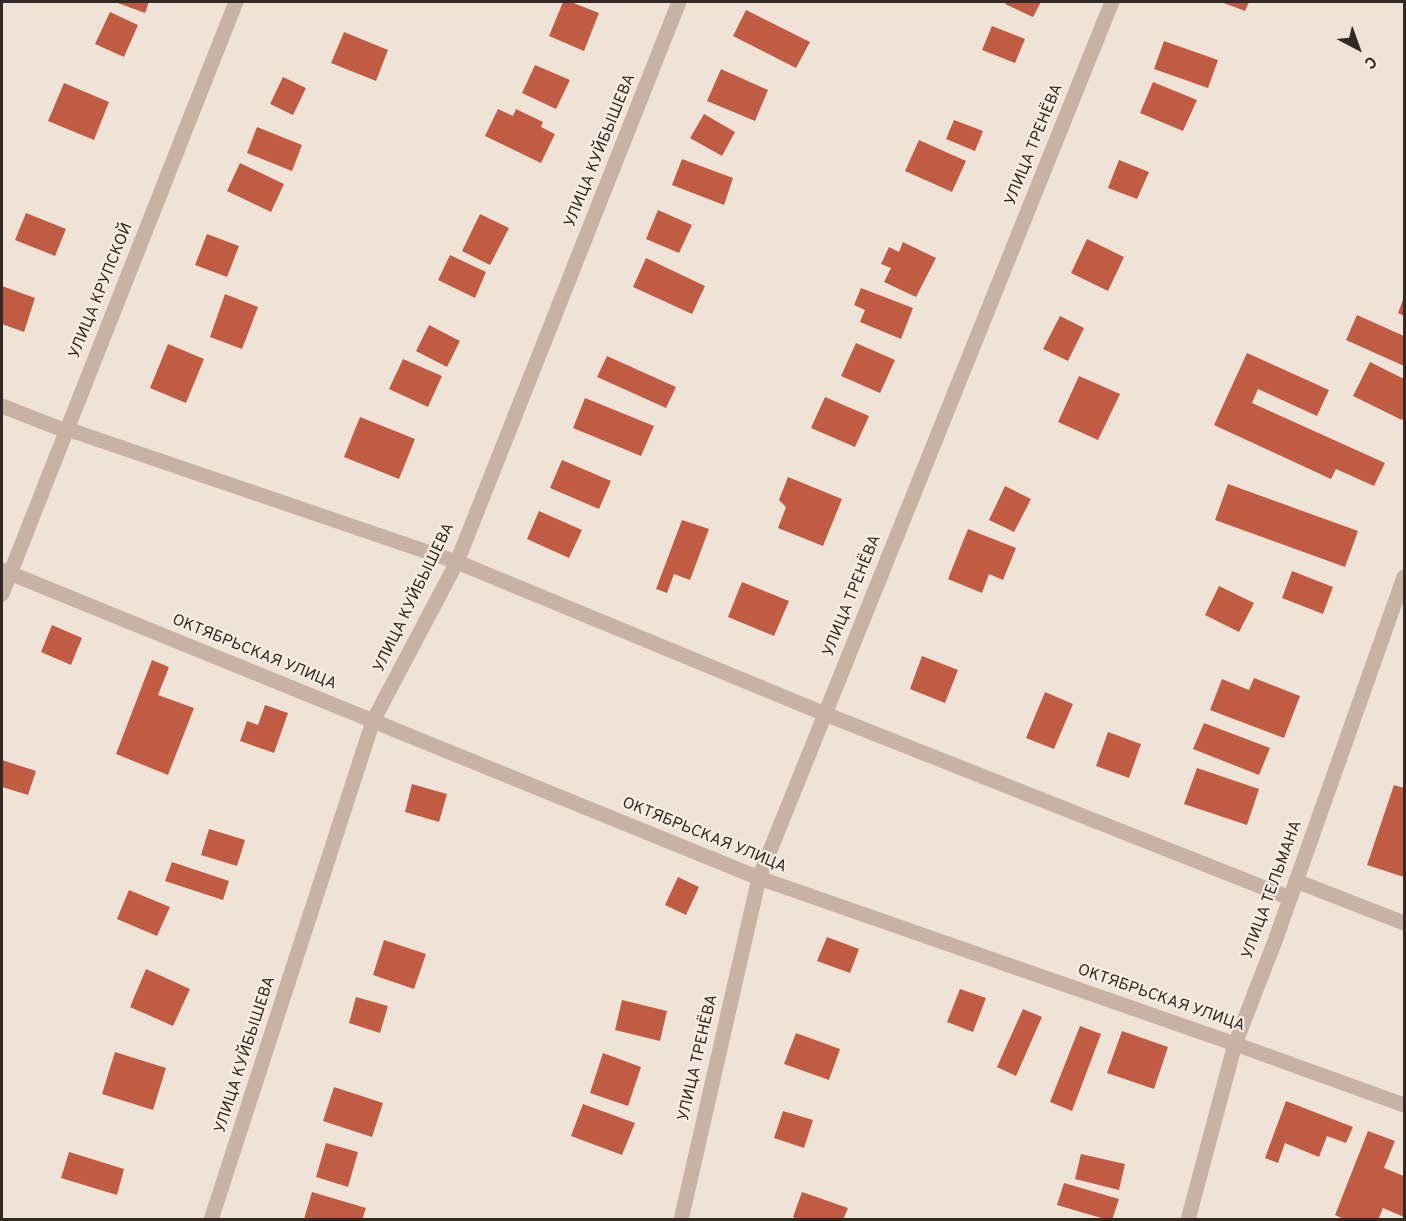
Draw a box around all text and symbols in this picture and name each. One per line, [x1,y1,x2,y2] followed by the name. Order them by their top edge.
[1328,18,1388,78] north arrow
[1359,51,1380,72] text: С
[561,71,641,231] street label: УЛИЦА КУЙБЫШЕВА
[1002,81,1068,209] street label: УЛИЦА ТРЕНЁВА
[66,220,138,362] street label: УЛИЦА КРУПСКОЙ
[370,520,460,676] street label: УЛИЦА КУЙБЫШЕВА
[820,532,886,660] street label: УЛИЦА ТРЕНЁВА
[169,611,339,695] street label: ОКТЯБРЬСКАЯ УЛИЦА
[619,794,789,878] street label: ОКТЯБРЬСКАЯ УЛИЦА
[1239,818,1307,962] street label: УЛИЦА ТЕЛЬМАНА
[1075,961,1247,1037] street label: ОКТЯБРЬСКАЯ УЛИЦА
[212,974,280,1136] street label: УЛИЦА КУЙБЫШЕВА
[675,993,723,1123] street label: УЛИЦА ТРЕНЁВА

